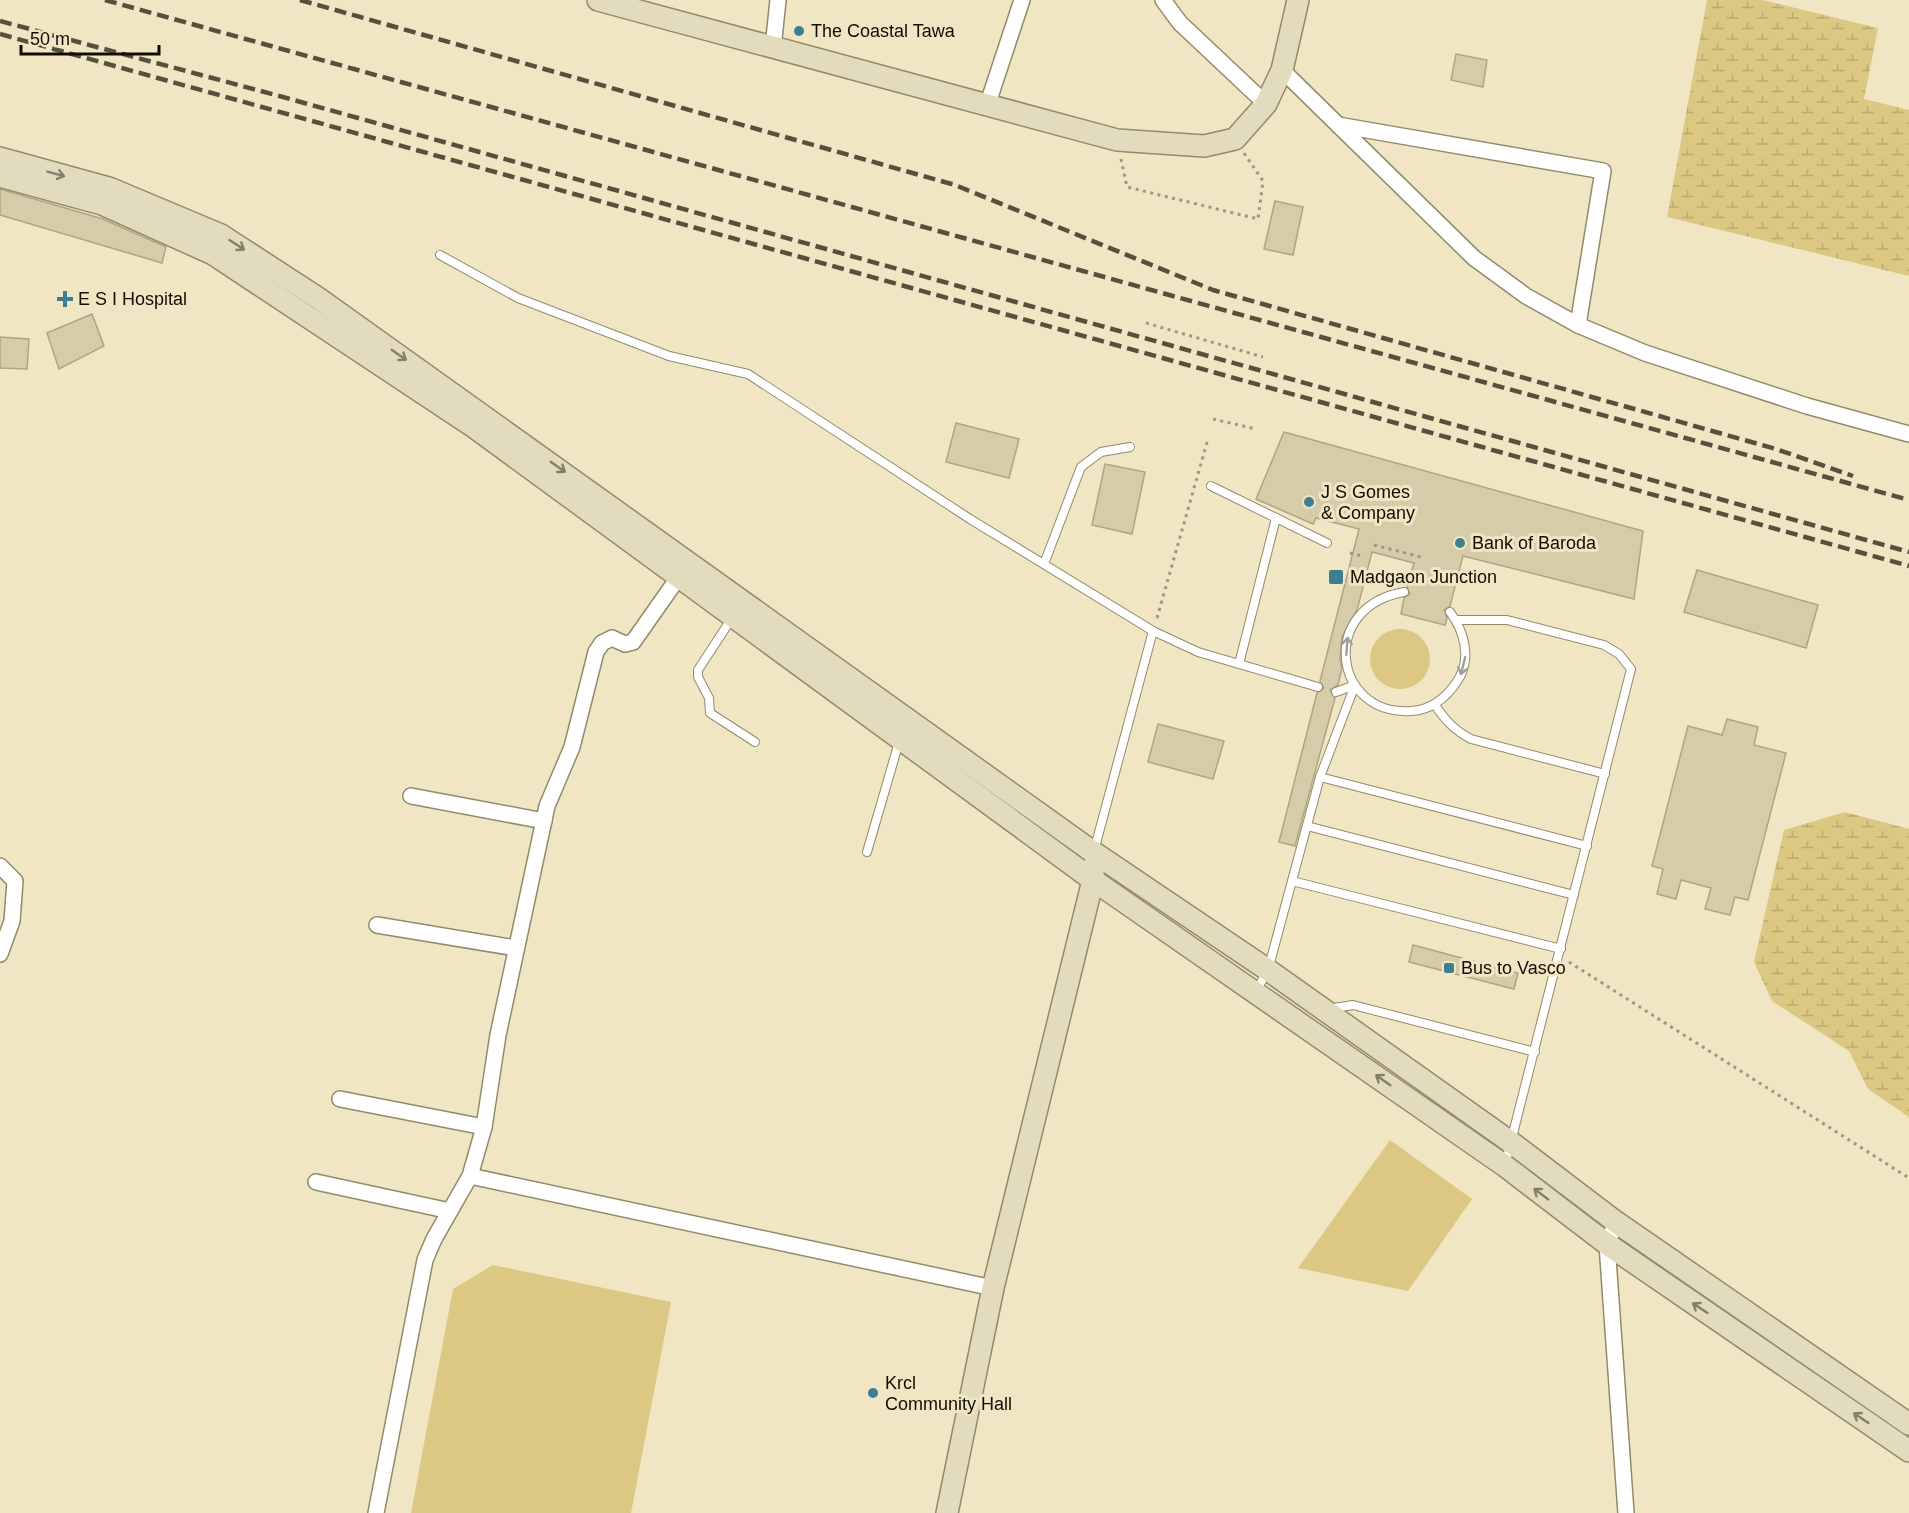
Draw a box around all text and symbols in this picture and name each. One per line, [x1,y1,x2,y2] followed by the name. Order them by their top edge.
[21,18,159,56] scale bar
[811,21,956,41] place label: The Coastal Tawa
[792,24,806,38] marker: The Coastal Tawa
[30,29,70,49] text: 50 m
[47,168,66,180] one-way arrow
[228,240,245,252] one-way arrow
[78,289,187,309] place label: E S I Hospital
[56,290,74,308] marker: E S I Hospital
[390,349,406,361] one-way arrow
[549,461,565,473] one-way arrow
[1321,482,1415,523] place label: J S Gomes & Company
[1302,495,1316,509] marker: J S Gomes & Company
[1472,533,1597,553] place label: Bank of Baroda
[1453,536,1467,550] marker: Bank of Baroda
[1350,567,1497,587] place label: Madgaon Junction
[1327,568,1345,586] marker: Madgaon Junction
[1342,637,1353,657] one-way arrow
[1457,656,1469,675] one-way arrow
[1461,958,1566,978] place label: Bus to Vasco
[1442,961,1456,975] marker: Bus to Vasco
[1375,1074,1391,1087] one-way arrow
[1534,1188,1550,1200] one-way arrow
[1692,1302,1708,1314] one-way arrow
[885,1373,1012,1414] place label: Krcl Community Hall
[866,1386,880,1400] marker: Krcl Community Hall
[1853,1412,1869,1424] one-way arrow

